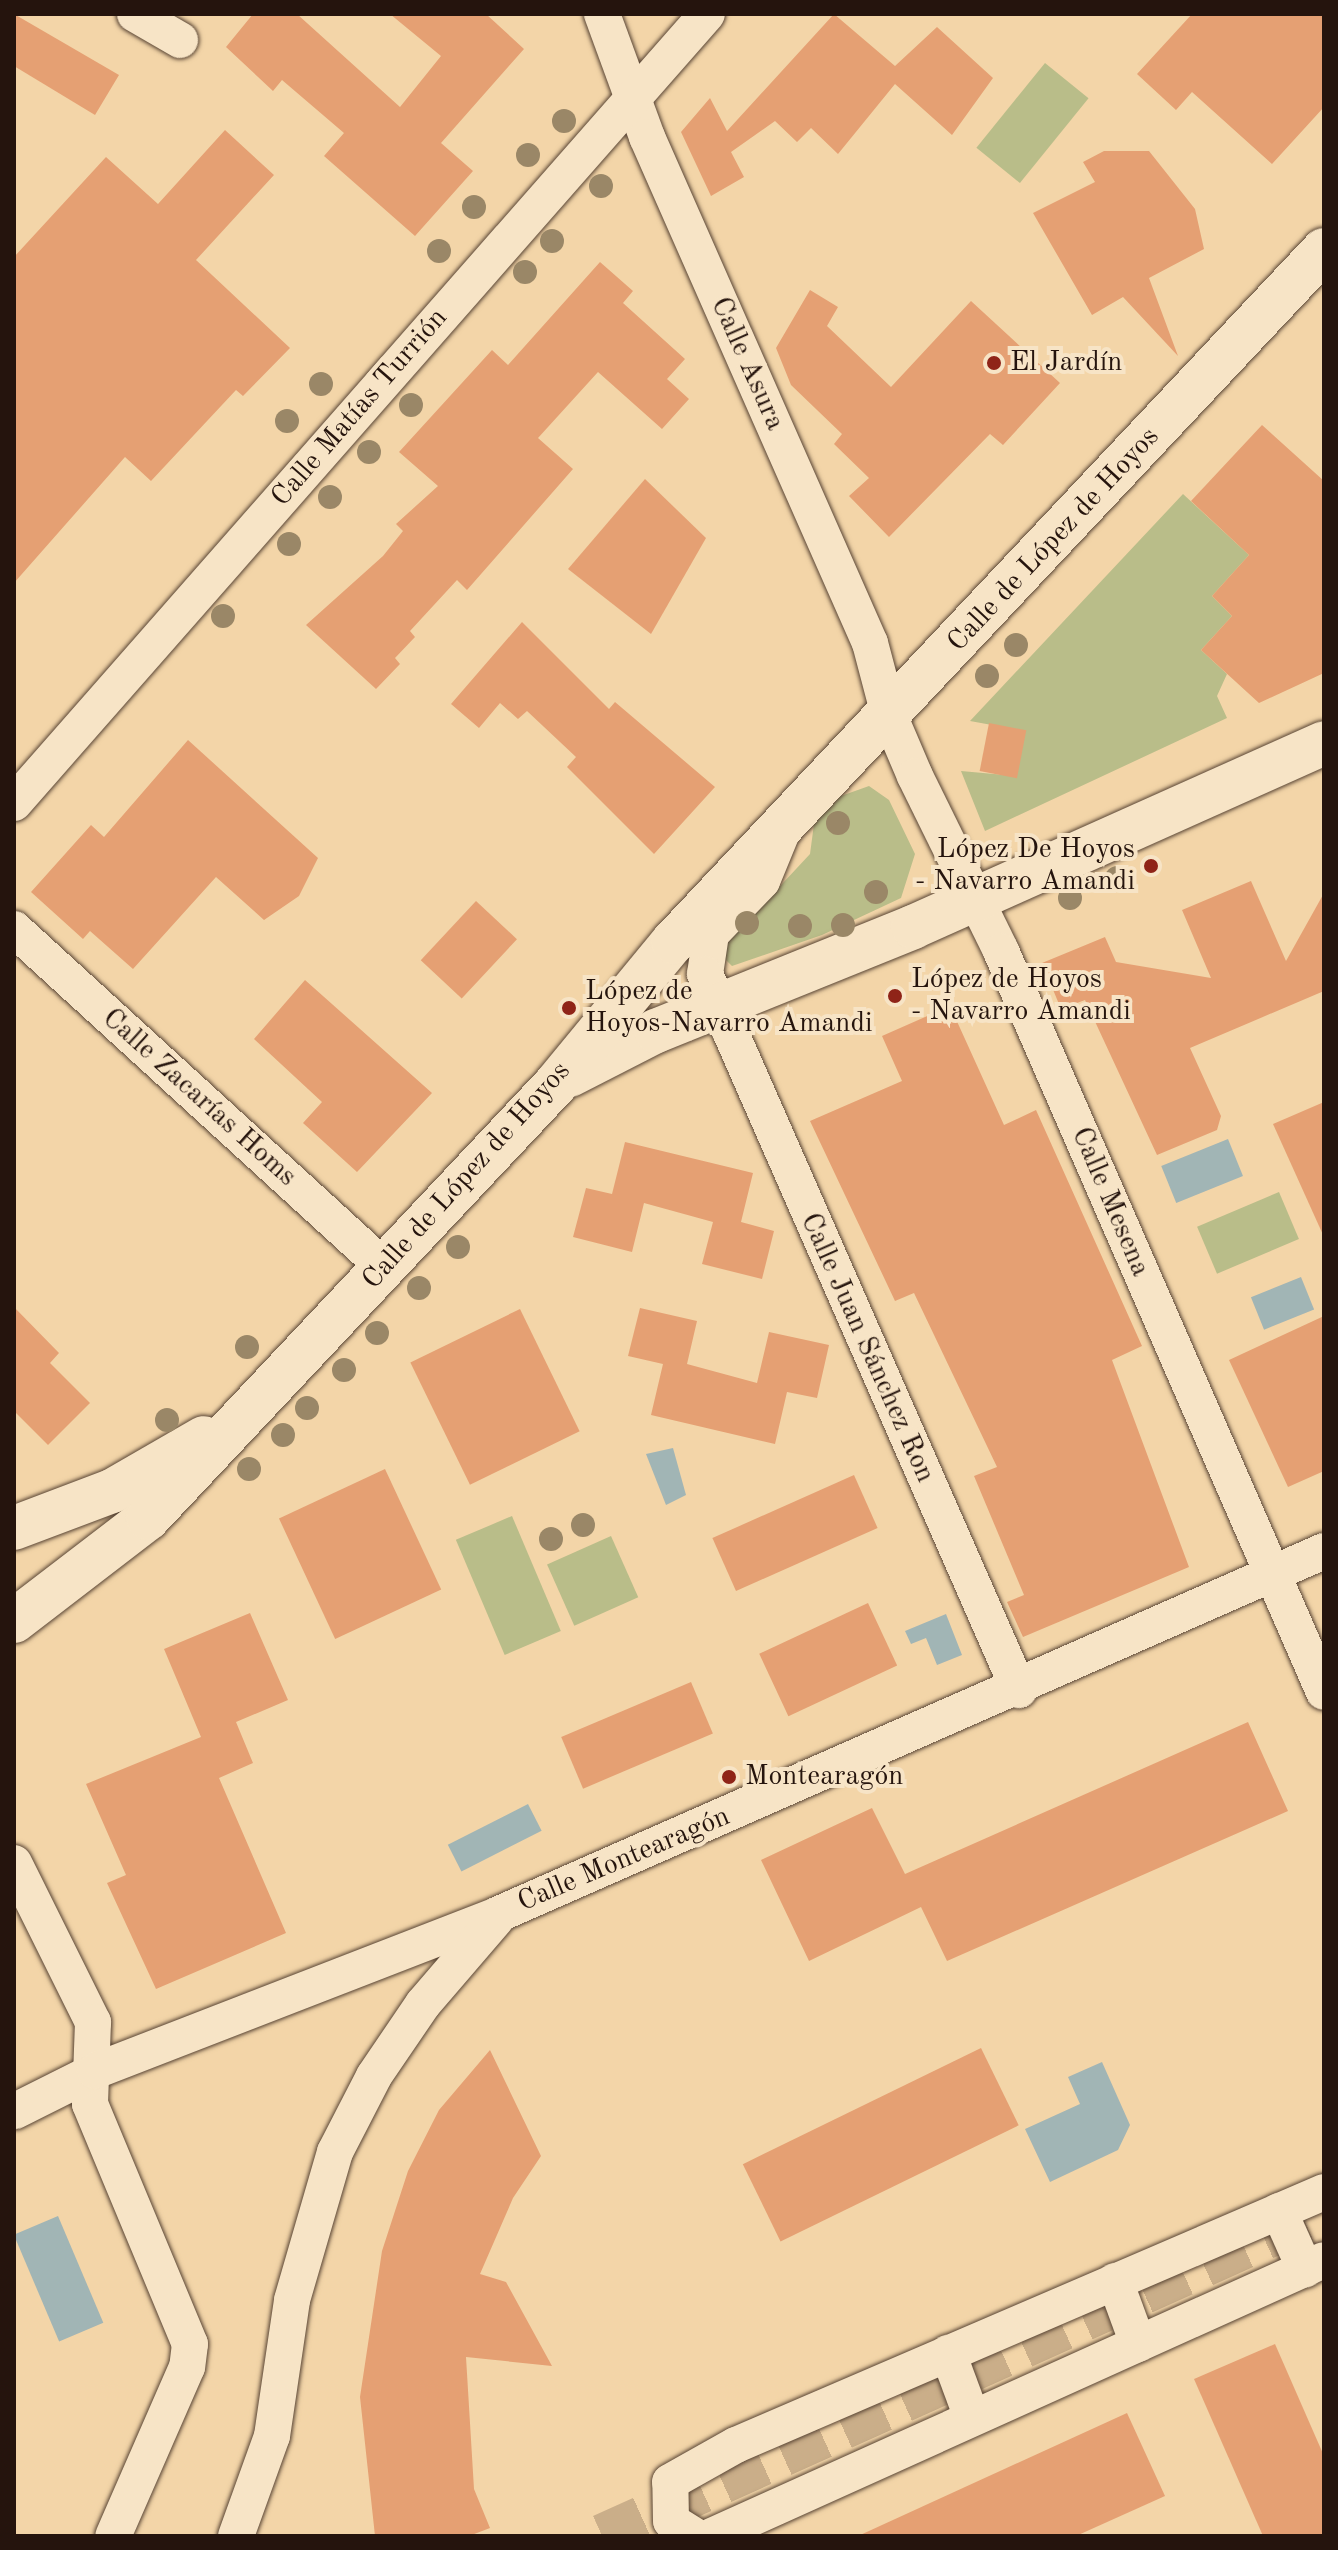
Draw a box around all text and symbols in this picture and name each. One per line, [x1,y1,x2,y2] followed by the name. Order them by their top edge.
[703,292,791,436] street label: Calle Asura
[265,302,455,514] street label: Calle Matías Turrión
[1010,346,1122,380] place label: El Jardín
[985,354,1003,372] marker: El Jardín
[941,421,1167,659] street label: Calle de López de Hoyos
[915,833,1135,899] place label: López De Hoyos - Navarro Amandi
[1142,857,1160,875] marker: López De Hoyos - Navarro Amandi
[911,963,1131,1029] place label: López de Hoyos - Navarro Amandi
[585,975,873,1041] place label: López de Hoyos-Navarro Amandi
[886,987,904,1005] marker: López de Hoyos - Navarro Amandi
[560,999,578,1017] marker: López de Hoyos-Navarro Amandi
[95,1002,303,1194] street label: Calle Zacarías Homs
[356,1055,578,1297] street label: Calle de López de Hoyos
[1064,1122,1156,1282] street label: Calle Mesena
[792,1208,942,1488] street label: Calle Juan Sánchez Ron
[745,1760,903,1794] place label: Montearagón
[720,1768,738,1786] marker: Montearagón
[513,1800,735,1920] street label: Calle Montearagón

